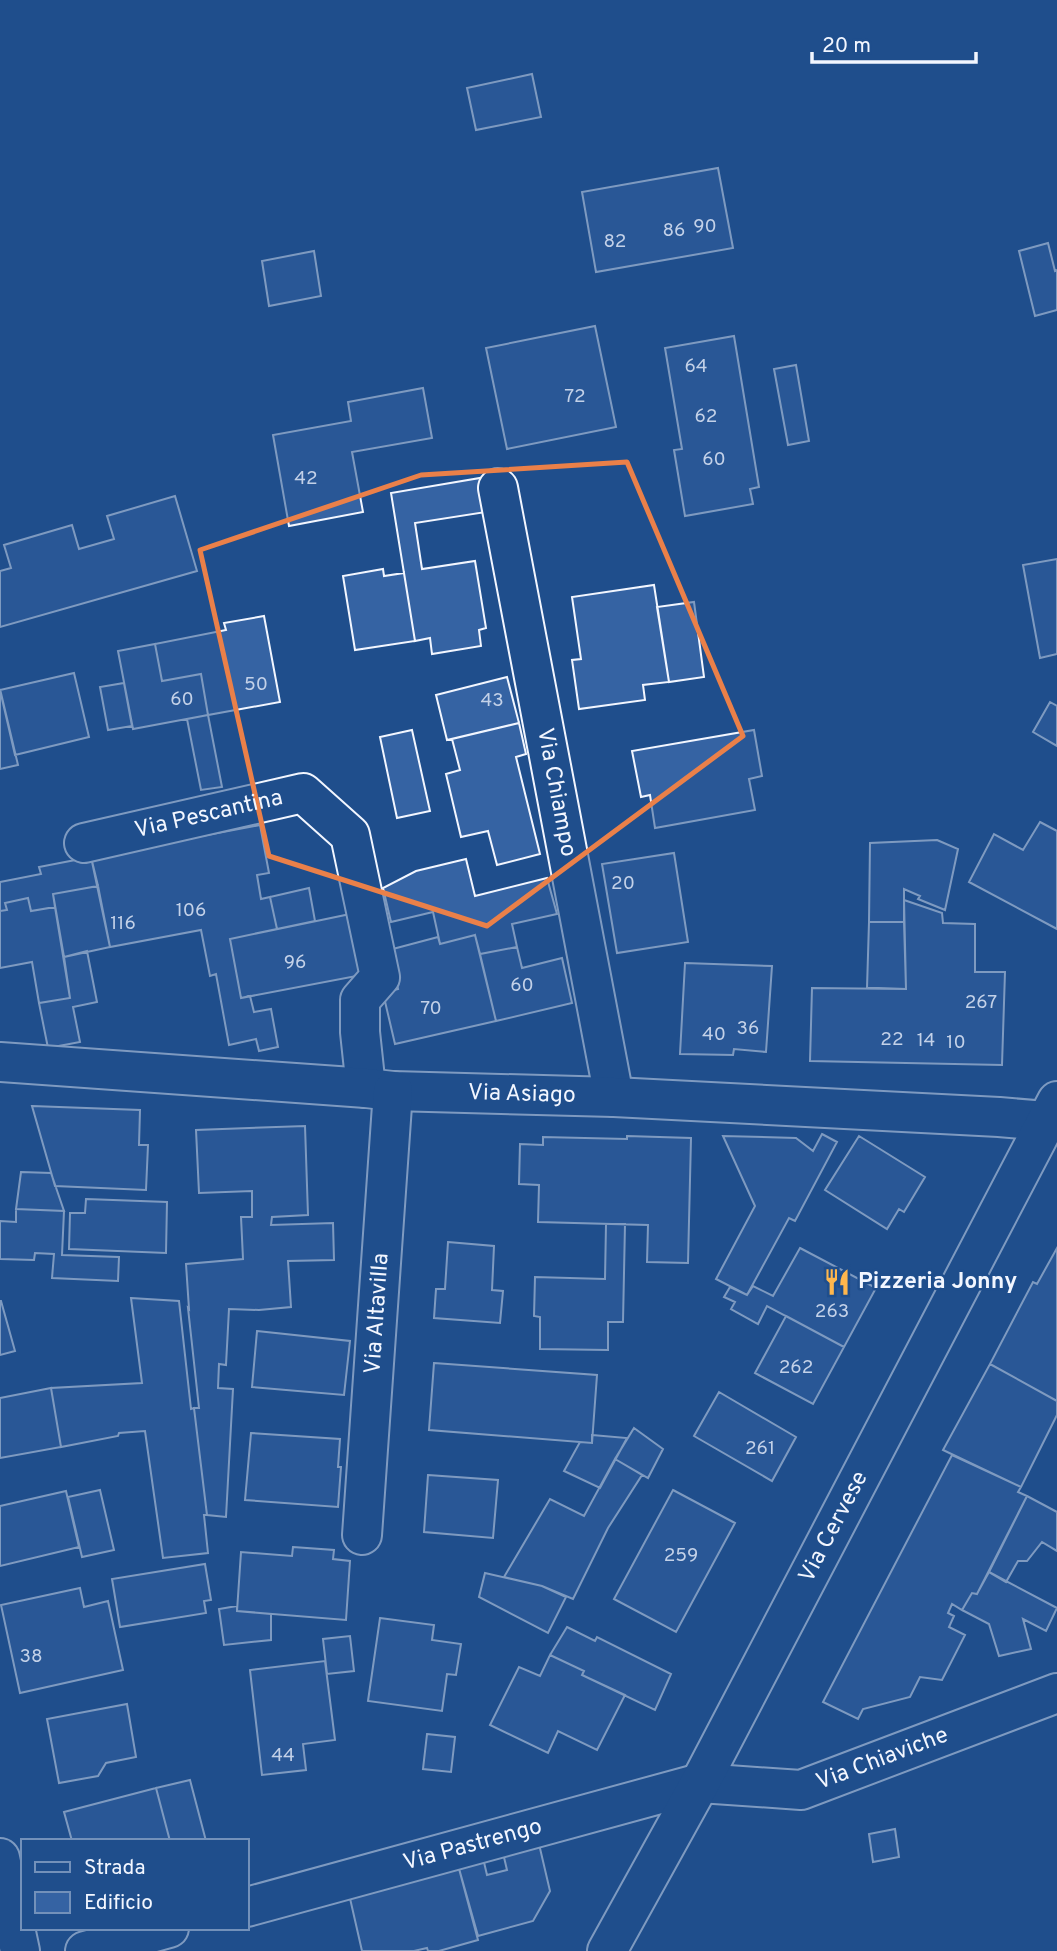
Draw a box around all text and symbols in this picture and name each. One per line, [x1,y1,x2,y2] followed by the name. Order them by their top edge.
[812,21,976,65] scale bar
[822,33,871,60] text: 20 m
[693,215,717,239] house number: 90
[663,219,685,243] house number: 86
[604,230,626,254] house number: 82
[684,355,708,379] house number: 64
[564,385,586,409] house number: 72
[695,405,717,429] house number: 62
[702,448,726,472] house number: 60
[294,467,318,491] house number: 42
[244,673,268,697] house number: 50
[170,688,194,712] house number: 60
[480,689,504,713] house number: 43
[530,726,582,859] street label: Via Chiampo
[132,784,286,845] street label: Via Pescantina
[611,872,635,896] house number: 20
[176,899,206,923] house number: 106
[110,912,136,936] house number: 116
[284,951,306,975] house number: 96
[510,974,534,998] house number: 60
[965,991,997,1015] house number: 267
[420,997,442,1021] house number: 70
[737,1017,759,1041] house number: 36
[702,1023,726,1047] house number: 40
[880,1028,904,1052] house number: 22
[917,1029,935,1053] house number: 14
[946,1031,966,1055] house number: 10
[468,1079,576,1110] street label: Via Asiago
[359,1252,396,1375] street label: Via Altavilla
[822,1267,852,1297] restaurant icon: Pizzeria Jonny
[858,1268,1017,1297] place label: Pizzeria Jonny
[815,1300,849,1324] house number: 263
[779,1356,813,1380] house number: 262
[745,1437,775,1461] house number: 261
[793,1466,875,1588] street label: Via Cervese
[664,1544,698,1568] house number: 259
[19,1645,43,1669] house number: 38
[812,1721,953,1797] street label: Via Chiaviche
[271,1744,295,1768] house number: 44
[400,1812,545,1878] street label: Via Pastrengo
[21,1839,248,1930] legend
[84,1855,145,1882] text: Strada
[84,1890,153,1917] text: Edificio

